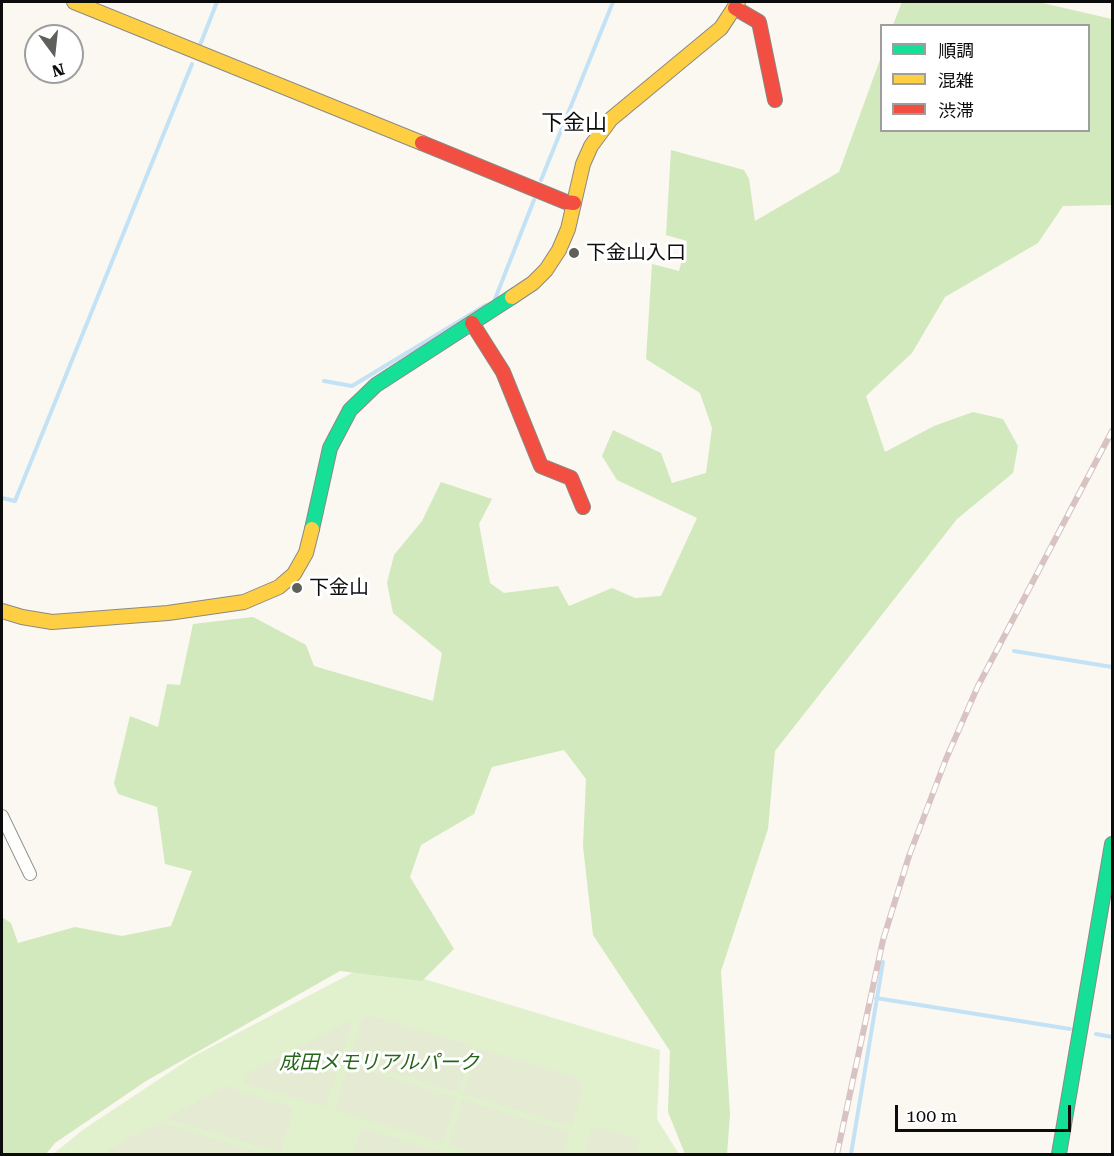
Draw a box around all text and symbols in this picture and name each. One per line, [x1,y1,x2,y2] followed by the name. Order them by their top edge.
[24,24,84,84] north arrow
[880,24,1090,132] legend
[938,40,974,61] text: 順調
[50,59,67,81] text: N
[938,70,974,91] text: 混雑
[938,100,974,121] text: 渋滞
[541,111,607,137] district label: 下金山
[586,241,686,265] place label: 下金山入口
[567,246,581,260] marker: 下金山入口
[309,576,369,600] place label: 下金山
[290,581,304,595] marker: 下金山
[279,1051,479,1075] park label: 成田メモリアルパーク
[898,1093,1074,1131] scale bar
[906,1105,957,1126] text: 100 m

